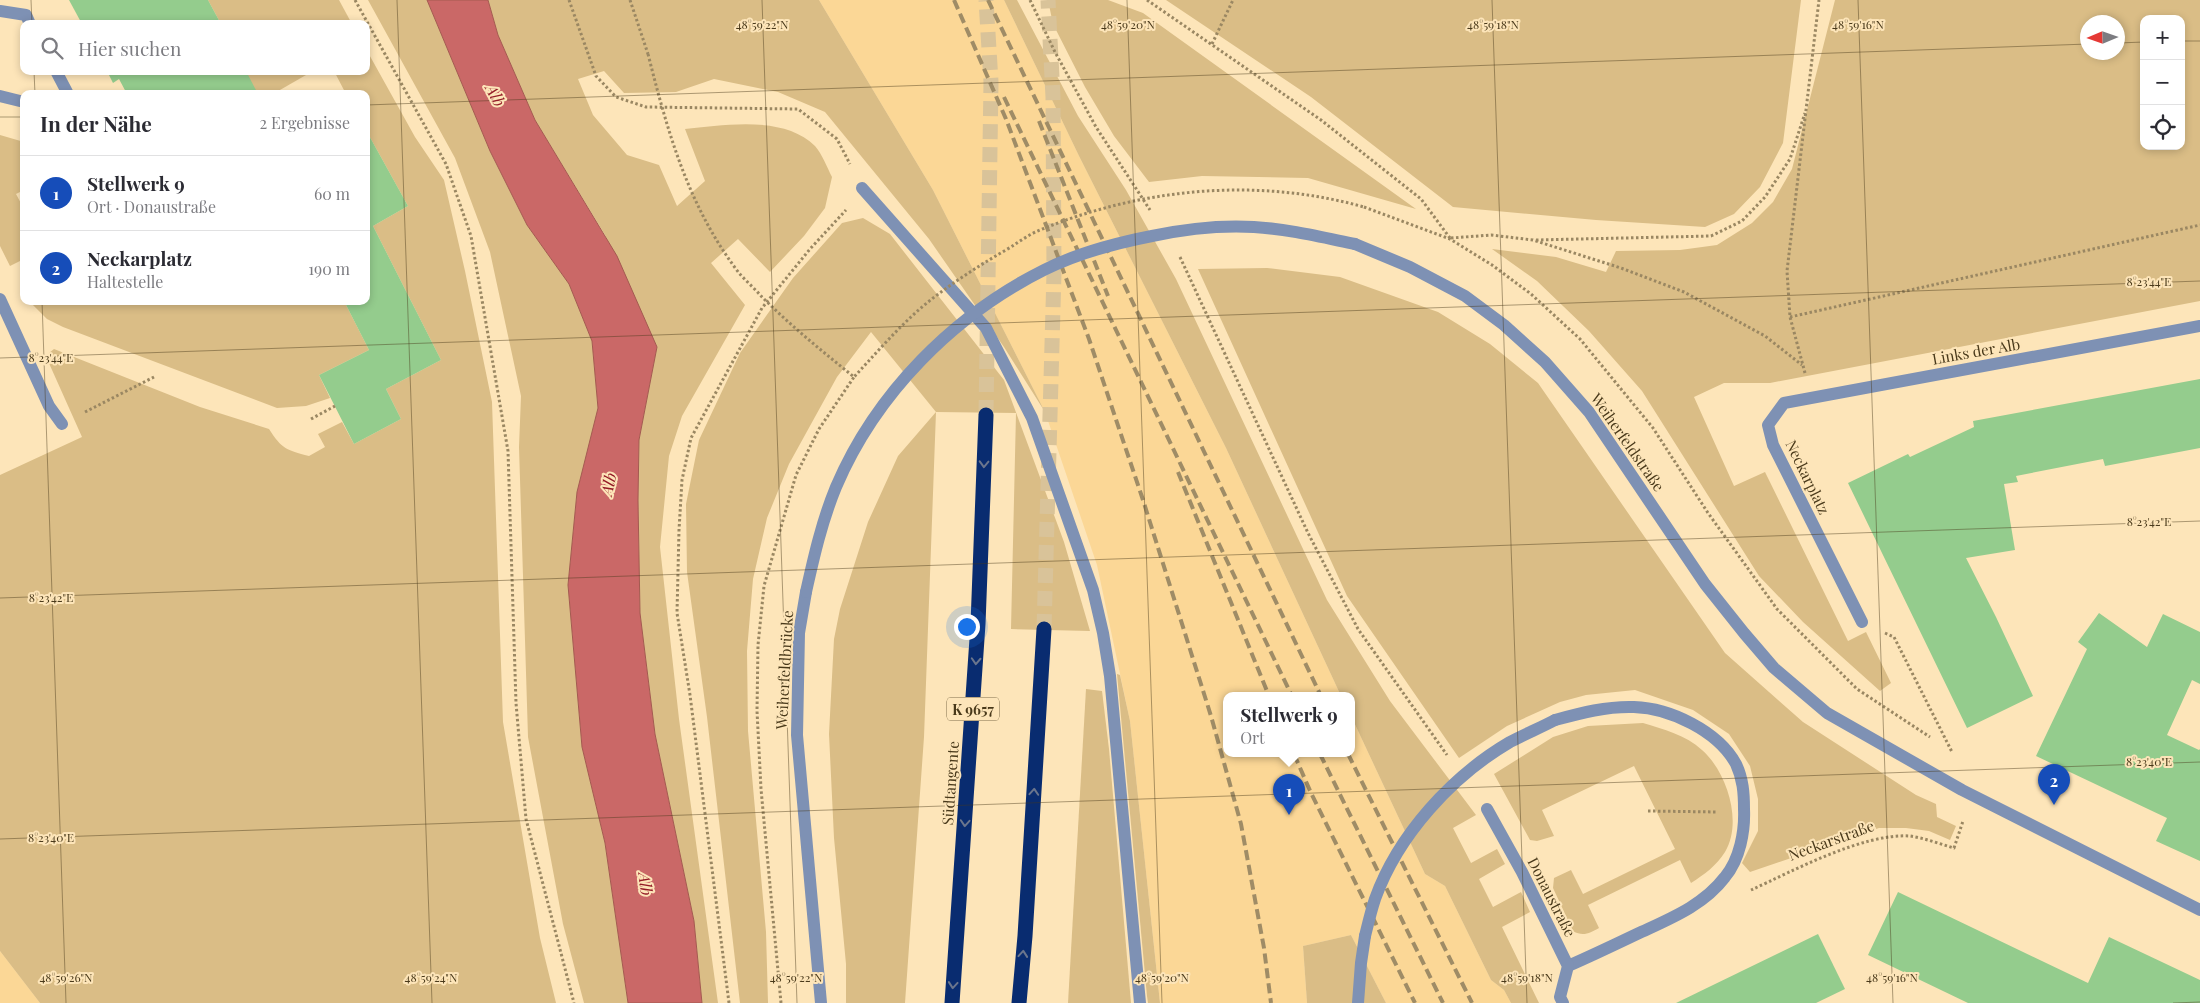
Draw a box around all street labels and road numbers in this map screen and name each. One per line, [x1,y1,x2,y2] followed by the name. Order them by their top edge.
[1930,333,2022,369] street label: Links der Alb
[1586,388,1669,495] street label: Weiherfeldstraße
[1781,436,1835,518] street label: Neckarplatz
[771,610,797,731] street label: Weiherfeldbrücke
[947,698,999,721] road number: K 9657
[937,740,963,826] street label: Südtangente
[1785,815,1877,865] street label: Neckarstraße
[1523,854,1581,940] street label: Donaustraße

